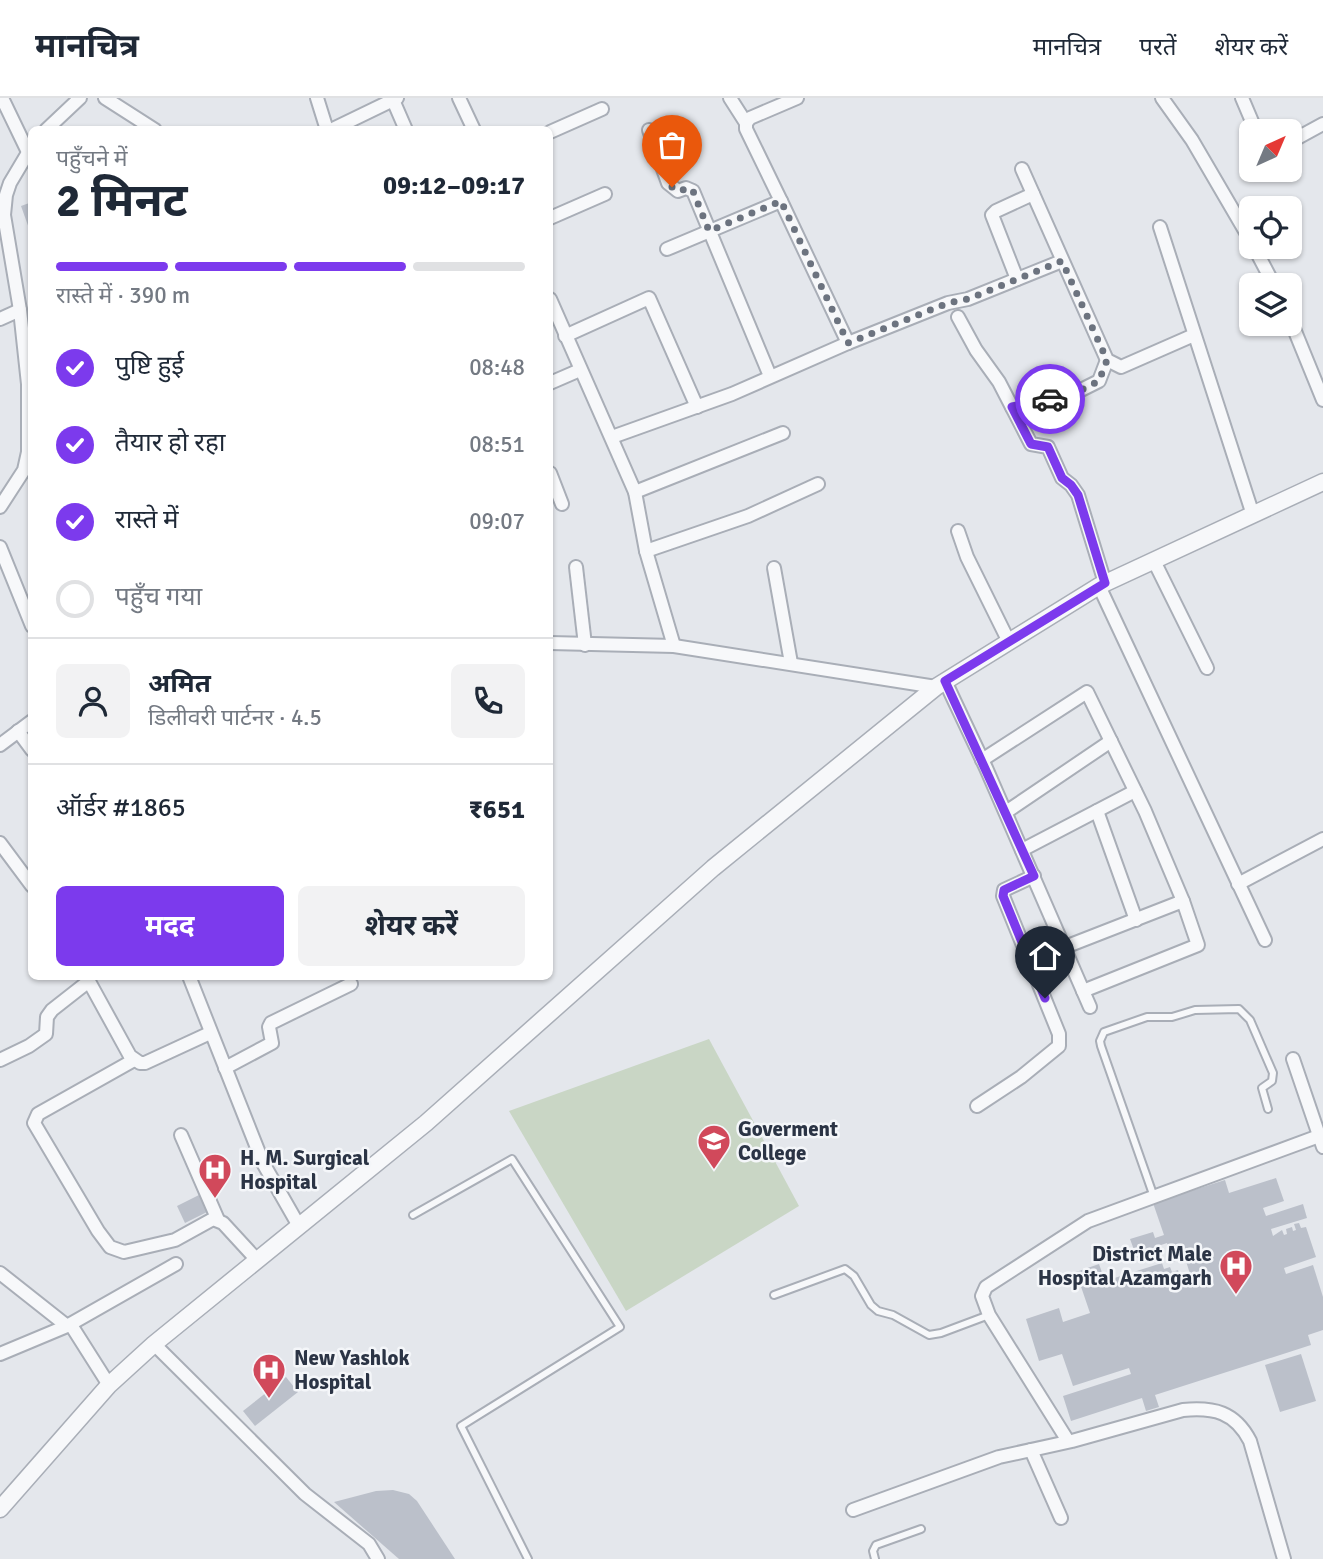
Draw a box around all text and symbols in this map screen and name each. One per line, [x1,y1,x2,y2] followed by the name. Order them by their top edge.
[35,26,139,67] text: मानचित्र
[1033,32,1101,62] text: मानचित्र
[1139,32,1176,62] text: परतें
[1214,32,1288,62] text: शेयर करें
[642,115,702,187] pin
[1239,119,1302,182] north arrow
[1239,119,1302,336] map controls
[653,126,691,164] icon: bag
[56,144,127,173] text: पहुँचने में
[383,170,525,202] text: 09:12–09:17
[56,173,188,229] text: 2 मिनट
[1239,196,1302,259] button: locate
[1239,273,1302,336] button: layers
[56,281,190,310] text: रास्ते में · 390 m
[56,349,94,387] icon: check
[115,350,184,382] text: पुष्टि हुई
[469,353,525,382] text: 08:48
[1015,364,1085,434] courier
[1031,380,1069,418] icon: car
[56,426,94,464] icon: check
[115,427,225,459] text: तैयार हो रहा
[469,430,525,459] text: 08:51
[56,503,94,541] icon: check
[115,504,179,536] text: रास्ते में
[469,507,525,536] text: 09:07
[115,581,202,613] text: पहुँच गया
[56,664,130,738] button: person
[451,664,525,738] button: phone
[148,668,211,700] text: अमित
[148,703,322,732] text: डिलीवरी पार्टनर · 4.5
[56,792,186,824] text: ऑर्डर #1865
[469,794,525,826] text: ₹651
[56,886,284,966] button: मदद
[298,886,525,966] button: शेयर करें
[1015,926,1075,998] pin
[1026,937,1064,975] icon: home
[738,1116,838,1166] place label: Goverment College
[695,1122,733,1171] school or university icon: Goverment College
[240,1145,370,1195] place label: H. M. Surgical Hospital
[196,1151,234,1200] hospital icon: H. M. Surgical Hospital
[1038,1241,1212,1291] place label: District Male Hospital Azamgarh
[1217,1247,1255,1296] hospital icon: District Male Hospital Azamgarh
[294,1345,410,1395] place label: New Yashlok Hospital
[250,1351,288,1400] hospital icon: New Yashlok Hospital

